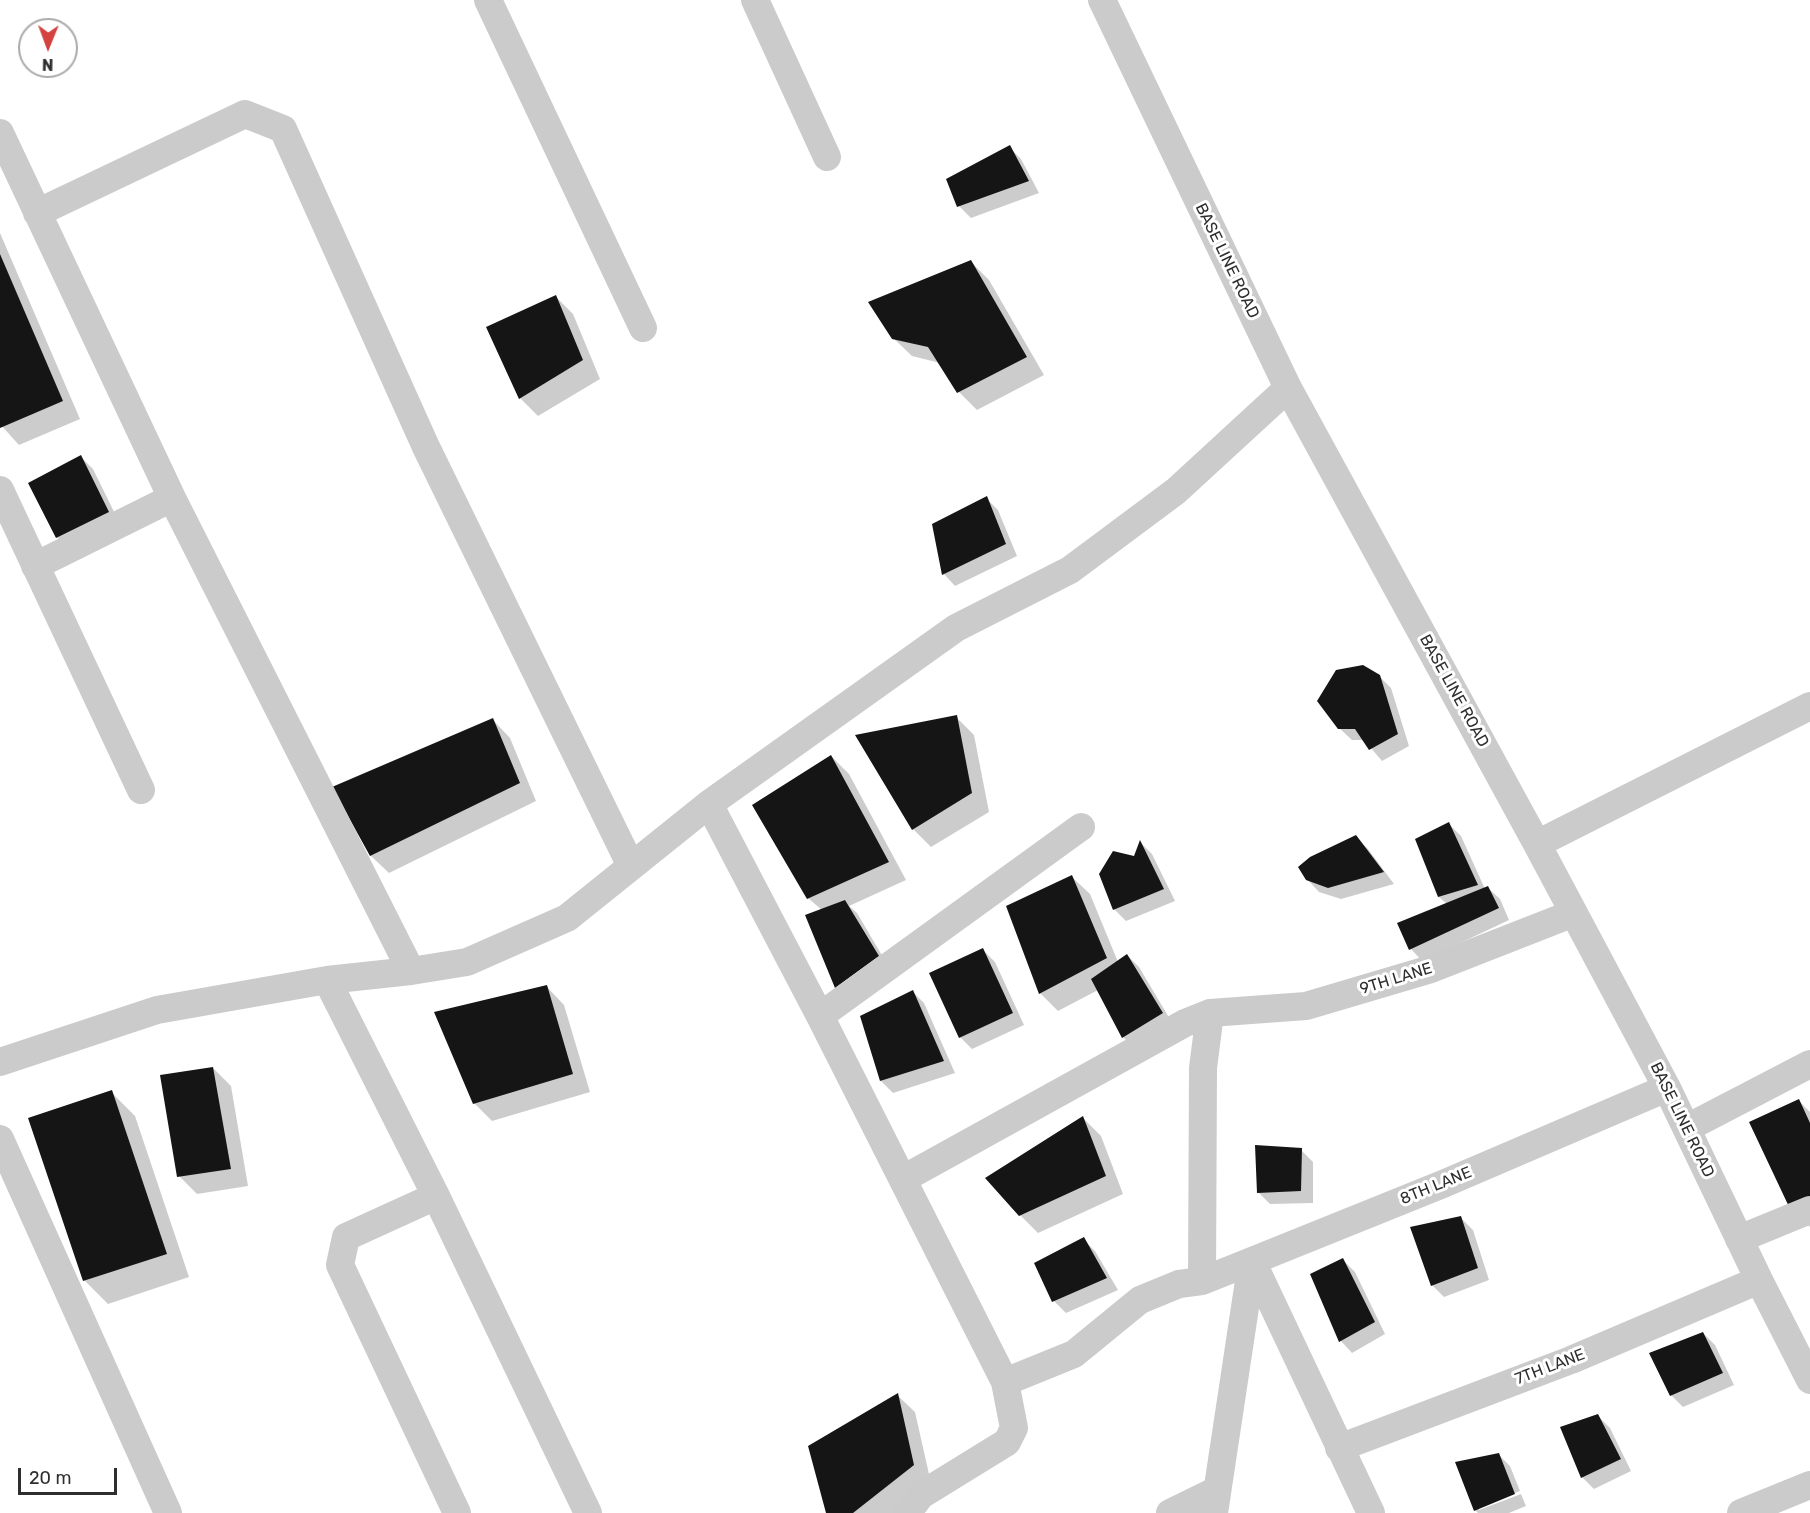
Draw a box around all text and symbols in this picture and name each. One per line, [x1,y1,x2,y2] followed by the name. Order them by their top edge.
[18,18,78,78] north arrow
[42,55,54,74] text: N
[1191,200,1263,322] street label: BASE LINE ROAD
[1415,631,1493,751] street label: BASE LINE ROAD
[1358,959,1434,999] street label: 9TH LANE
[1646,1059,1718,1181] street label: BASE LINE ROAD
[1397,1163,1475,1209] street label: 8TH LANE
[1512,1345,1588,1389] street label: 7TH LANE
[21,1456,120,1494] scale bar
[29,1467,71,1489] text: 20 m

